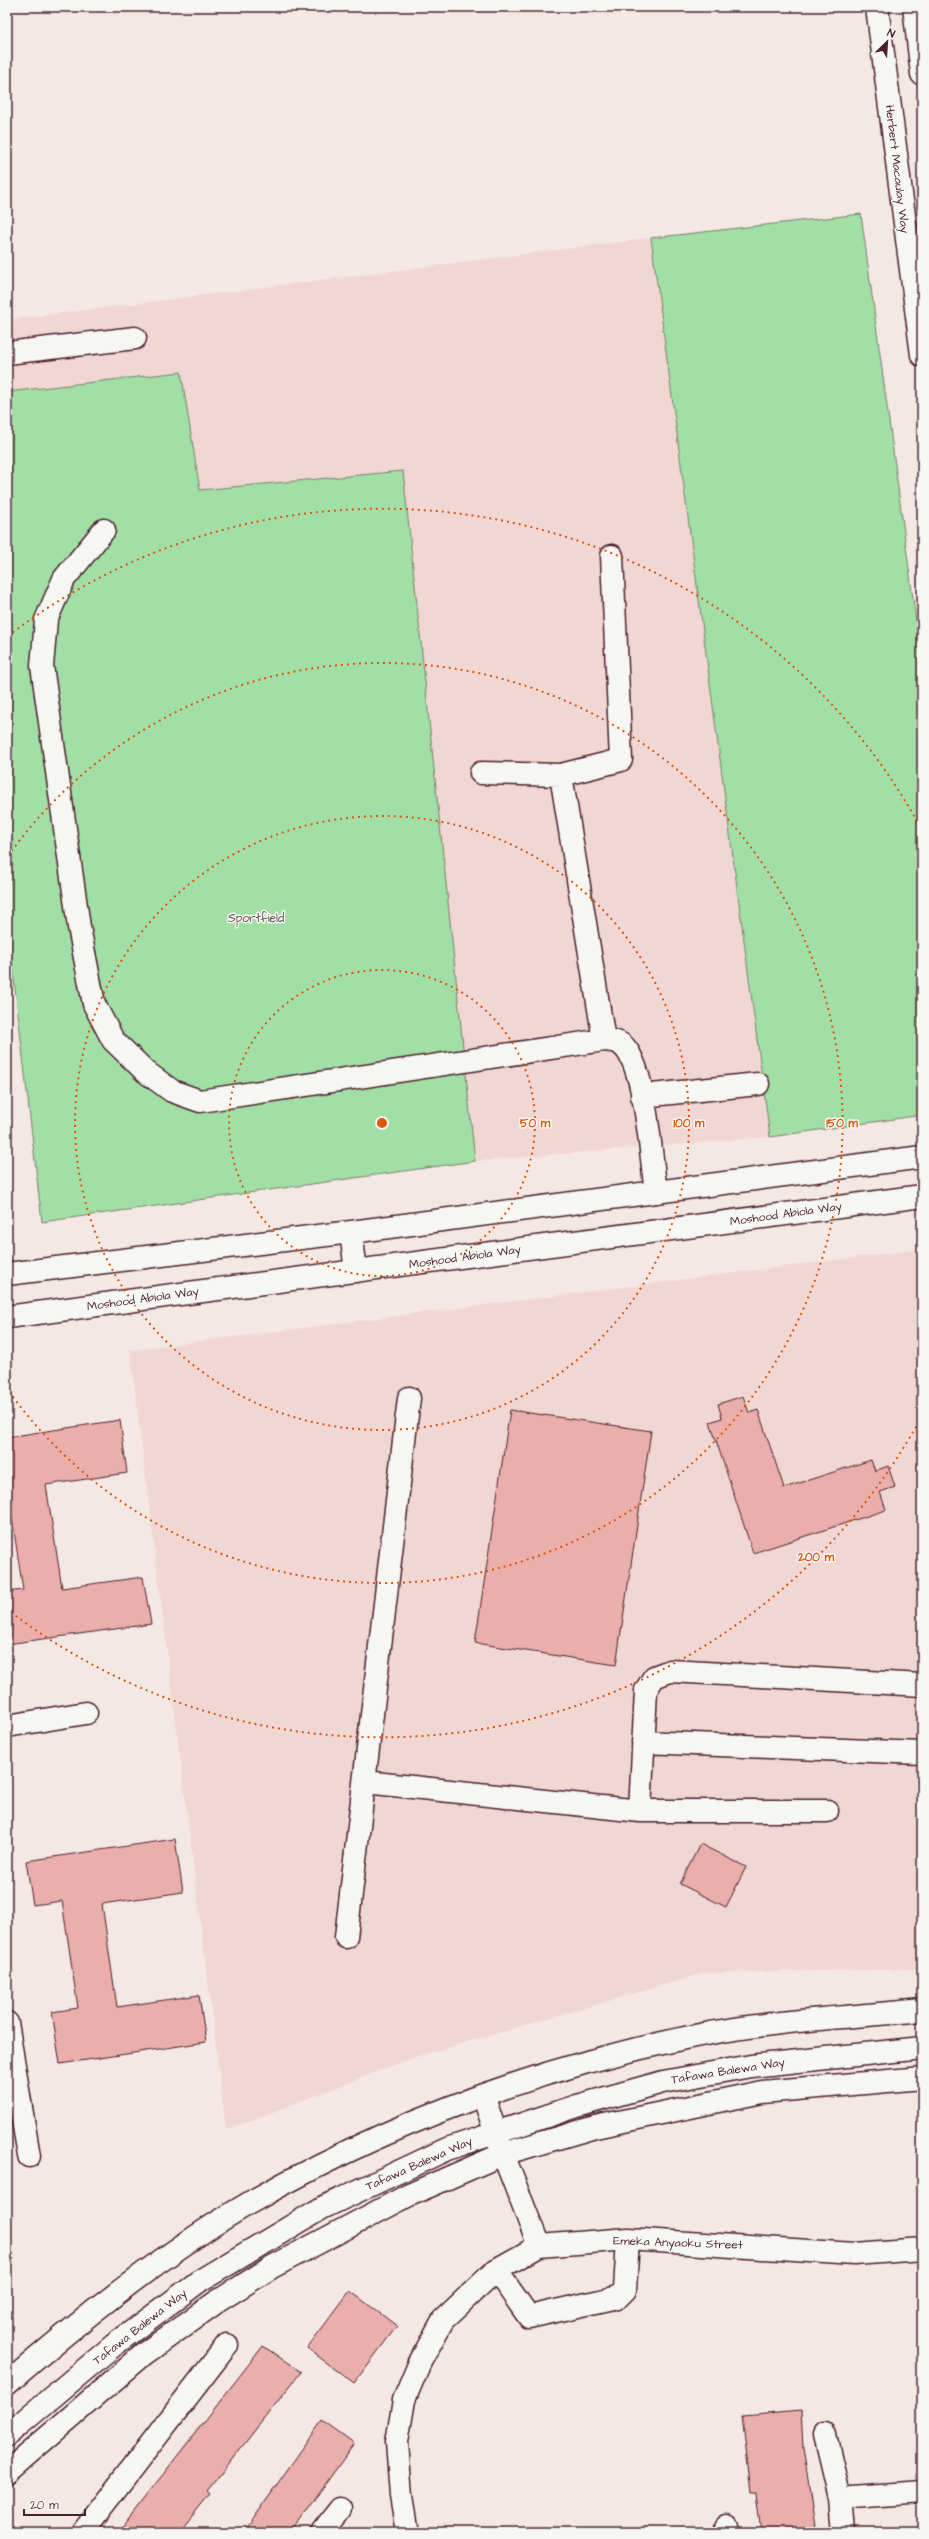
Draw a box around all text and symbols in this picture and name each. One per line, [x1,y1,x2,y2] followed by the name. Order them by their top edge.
[867,22,907,62] north arrow
[885,25,897,42] text: N
[880,104,913,235] street label: Herbert Macaulay Way
[228,910,284,927] park label: Sportfield
[520,1115,551,1132] text: 50 m
[674,1115,705,1132] text: 100 m
[826,1115,859,1132] text: 150 m
[375,1116,389,1130] centre of rings
[729,1198,844,1231] street label: Moshood Abiola Way
[408,1241,523,1274] street label: Moshood Abiola Way
[86,1283,201,1316] street label: Moshood Abiola Way
[797,1549,835,1566] text: 200 m
[670,2054,787,2089] street label: Tafawa Balewa Way
[363,2133,476,2196] street label: Tafawa Balewa Way
[613,2232,743,2255] street label: Emeka Anyaoku Street
[89,2285,191,2370] street label: Tafawa Balewa Way
[24,2491,85,2517] scale bar
[30,2497,59,2514] text: 20 m

